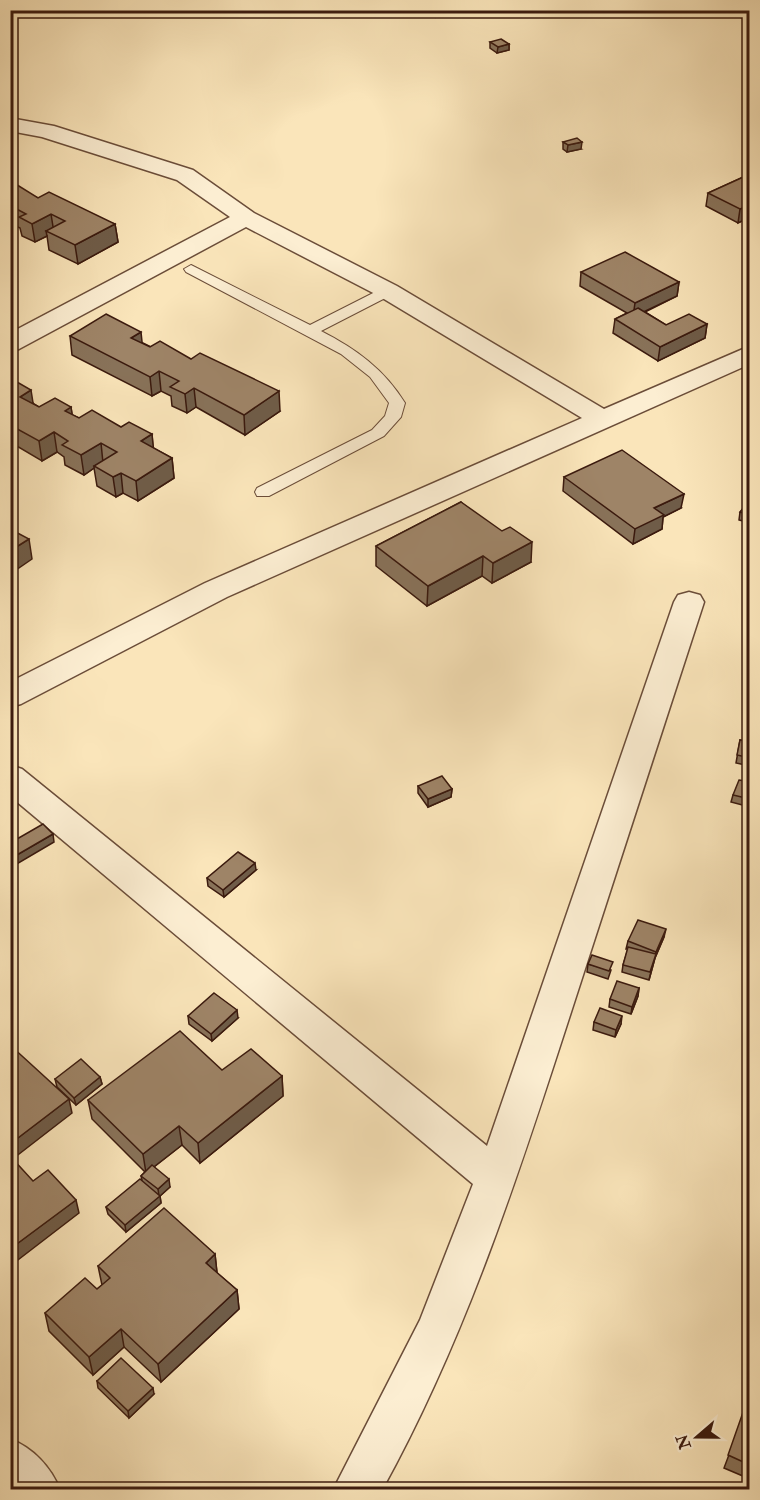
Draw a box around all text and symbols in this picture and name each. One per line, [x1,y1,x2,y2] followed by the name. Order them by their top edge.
[667,1407,727,1467] north arrow
[672,1431,696,1453] text: N

